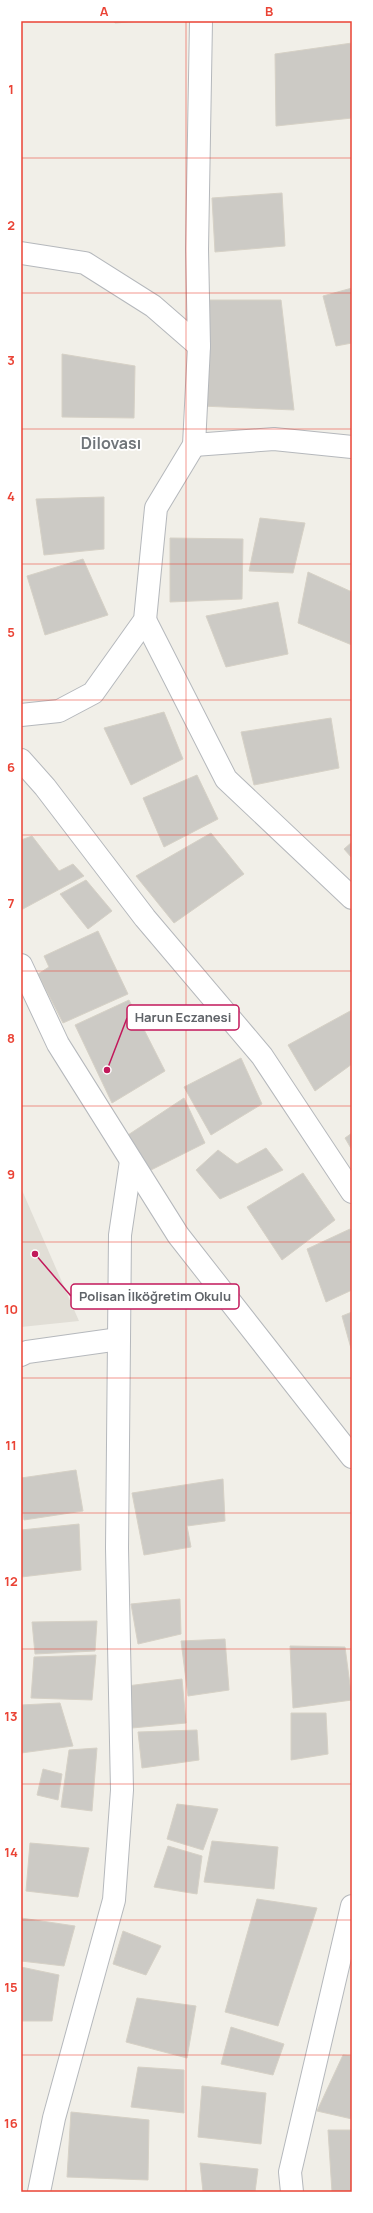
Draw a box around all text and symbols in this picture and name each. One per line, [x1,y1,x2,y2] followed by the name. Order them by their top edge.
[100,2,109,20] text: A
[265,2,273,20] text: B
[8,80,14,98] text: 1
[7,216,15,234] text: 2
[7,351,15,369] text: 3
[81,432,141,454] district label: Dilovası
[7,487,15,505] text: 4
[7,623,15,641] text: 5
[7,758,15,776] text: 6
[8,894,15,912] text: 7
[127,1005,239,1030] callout: Harun Eczanesi
[135,1008,231,1026] text: Harun Eczanesi
[7,1029,15,1047] text: 8
[7,1165,15,1183] text: 9
[71,1284,239,1309] callout: Polisan İlköğretim Okulu
[79,1287,231,1305] text: Polisan İlköğretim Okulu
[4,1300,18,1318] text: 10
[5,1436,17,1454] text: 11
[4,1572,18,1590] text: 12
[4,1707,18,1725] text: 13
[4,1843,18,1861] text: 14
[4,1978,18,1996] text: 15
[4,2114,18,2132] text: 16

